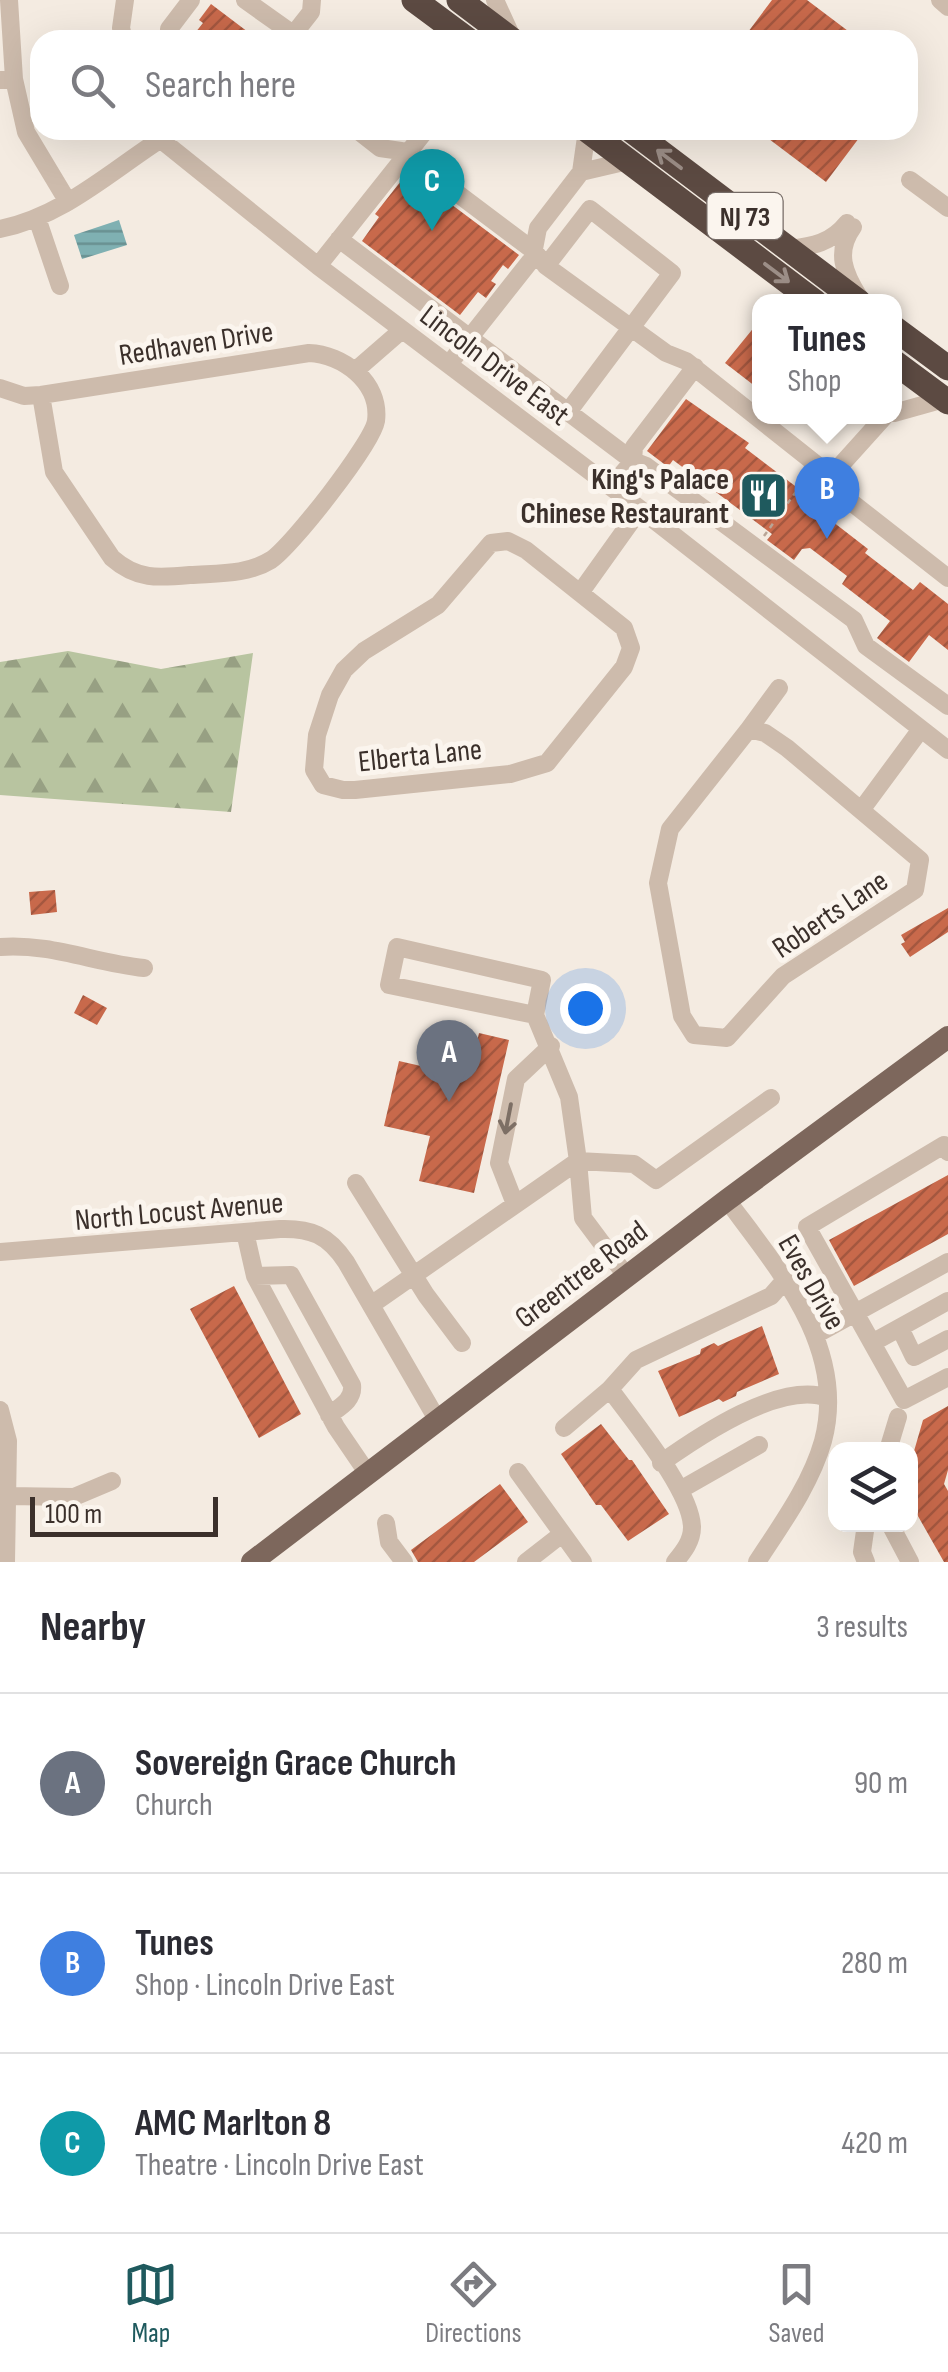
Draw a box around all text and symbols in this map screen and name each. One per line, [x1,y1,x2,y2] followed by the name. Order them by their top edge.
[30,30,918,140] search box
[65,58,120,113] icon: search
[145,63,296,108] text: Search here
[400,148,464,231] pin: C
[656,148,683,169] one-way arrow
[708,193,782,239] road number: NJ 73
[763,262,790,283] one-way arrow
[752,294,902,424] popup
[413,298,576,434] street label: Lincoln Drive East
[116,314,276,374] street label: Redhaven Drive
[788,317,866,362] text: Tunes
[788,362,842,401] text: Shop
[794,456,860,539] pin: B
[520,462,729,532] place label: King's Palace Chinese Restaurant
[738,470,790,522] restaurant icon: King's Palace Chinese Restaurant
[356,732,484,780] street label: Elberta Lane
[766,863,895,967] street label: Roberts Lane
[560,983,611,1034] your location
[416,1020,482,1102] pin: A
[498,1102,517,1135] one-way arrow
[73,1185,285,1239] street label: North Locust Avenue
[508,1213,655,1336] street label: Greentree Road
[770,1229,853,1336] street label: Eves Drive
[828,1442,918,1532] map controls
[828,1442,918,1532] button: layers
[30,1492,218,1536] scale bar
[45,1498,102,1531] text: 100 m
[40,1602,146,1653] text: Nearby
[816,1608,908,1647] text: 3 results
[135,1741,456,1786] text: Sovereign Grace Church
[65,1764,80,1803] text: A
[854,1764,908,1803] text: 90 m
[135,1786,213,1825] text: Church
[135,1921,214,1966] text: Tunes
[65,1944,80,1983] text: B
[841,1944,908,1983] text: 280 m
[135,1966,395,2005] text: Shop · Lincoln Drive East
[135,2101,331,2146] text: AMC Marlton 8
[64,2124,81,2163] text: C
[841,2124,908,2163] text: 420 m
[135,2146,424,2185] text: Theatre · Lincoln Drive East
[123,2257,178,2350] tab: Map
[425,2257,522,2350] tab: Directions
[768,2257,825,2350] tab: Saved

